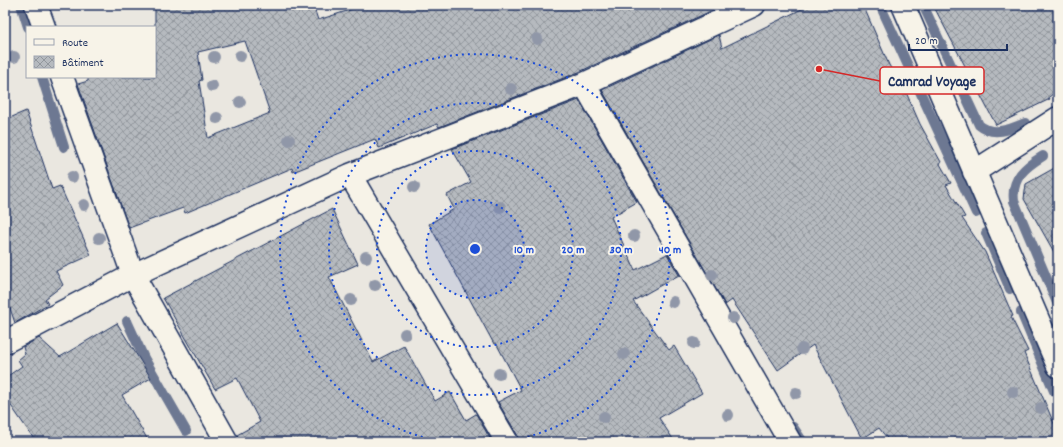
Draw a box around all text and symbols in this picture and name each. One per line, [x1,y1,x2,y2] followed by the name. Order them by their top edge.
[26,26,156,78] legend
[909,26,1007,52] scale bar
[915,33,938,50] text: 20 m
[62,35,88,52] text: Route
[62,55,104,72] text: Bâtiment
[880,67,984,94] callout: Camrad Voyage
[888,72,976,94] text: Camrad Voyage
[468,242,482,256] centre of rings
[514,242,534,259] text: 10 m
[562,242,584,259] text: 20 m
[610,242,632,259] text: 30 m
[659,242,681,259] text: 40 m

